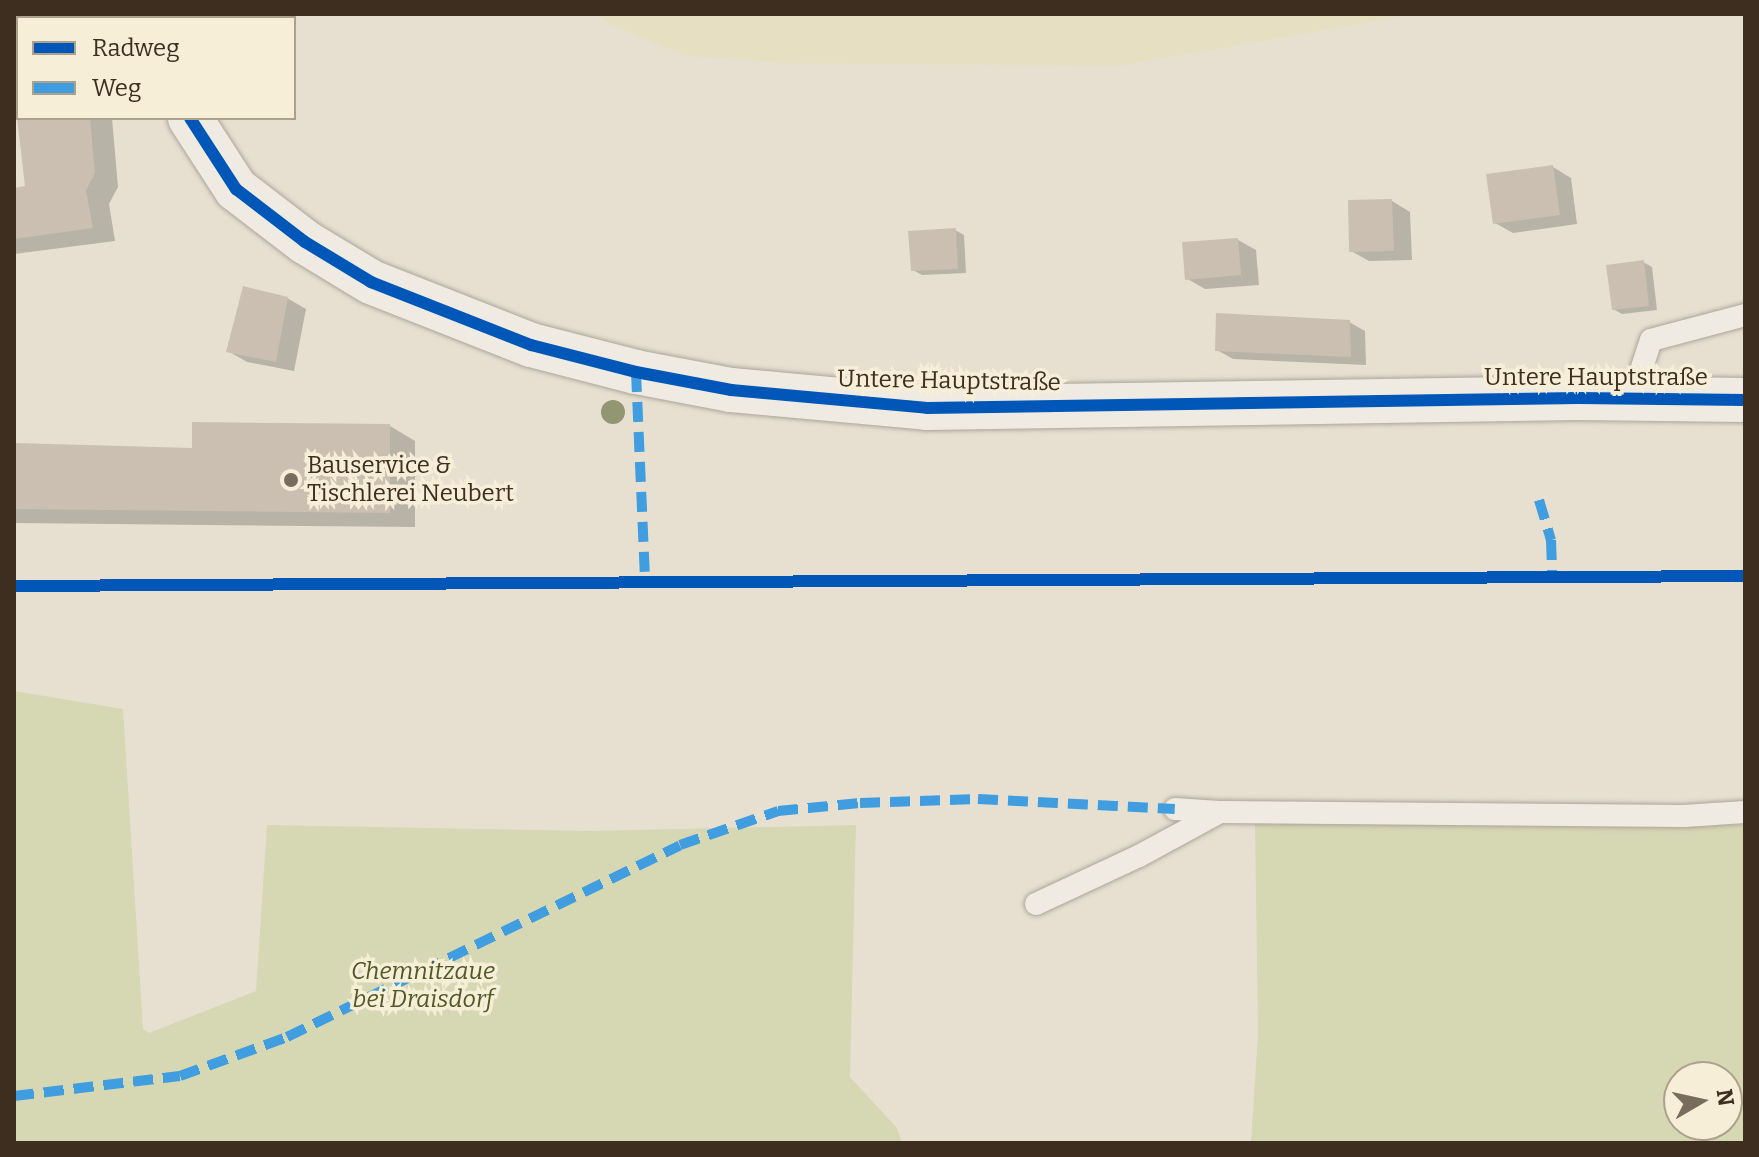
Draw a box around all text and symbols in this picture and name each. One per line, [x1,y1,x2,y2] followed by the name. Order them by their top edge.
[16,16,296,120] legend
[92,34,180,62] text: Radweg
[92,74,141,102] text: Weg
[1484,364,1708,392] street label: Untere Hauptstraße
[837,365,1061,397] street label: Untere Hauptstraße
[307,452,514,508] place label: Bauservice & Tischlerei Neubert
[282,471,300,489] marker: Bauservice & Tischlerei Neubert
[351,958,495,1014] park label: Chemnitzaue bei Draisdorf
[1663,1061,1743,1141] north arrow
[1711,1087,1740,1108] text: N

